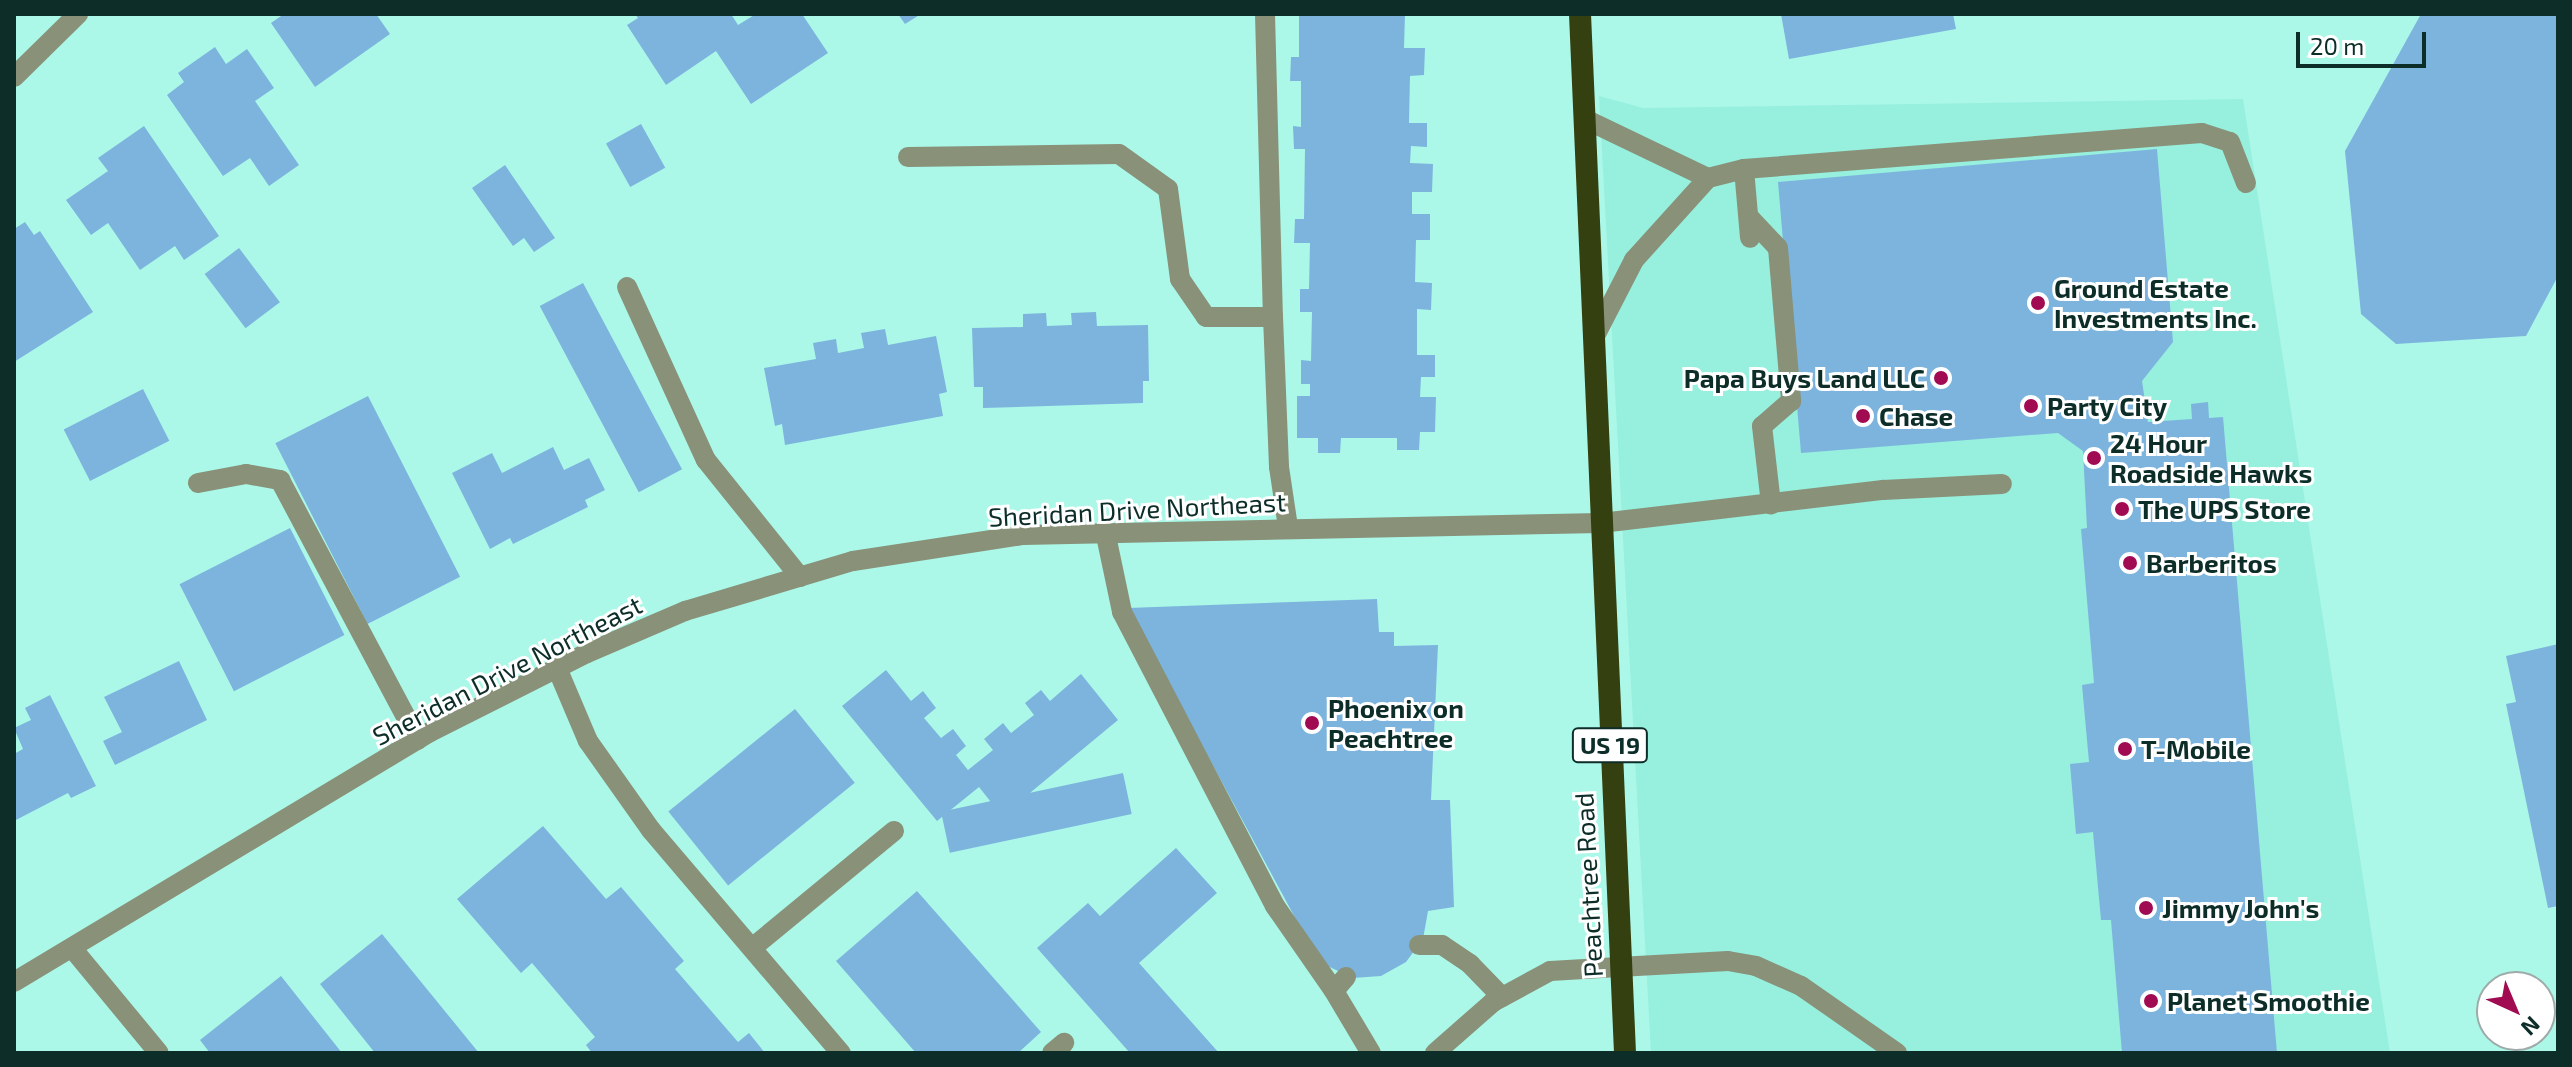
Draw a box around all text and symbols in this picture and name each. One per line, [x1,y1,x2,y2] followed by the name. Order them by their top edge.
[2300,16,2430,66] scale bar
[2310,31,2364,60] text: 20 m
[2054,272,2257,334] place label: Ground Estate Investments Inc.
[2029,294,2047,312] marker: Ground Estate Investments Inc.
[1684,362,1925,394] place label: Papa Buys Land LLC
[1932,369,1950,387] marker: Papa Buys Land LLC
[2047,390,2168,422] place label: Party City
[2022,397,2040,415] marker: Party City
[1879,400,1953,432] place label: Chase
[1854,407,1872,425] marker: Chase
[2110,427,2312,488] place label: 24 Hour Roadside Hawks
[2085,449,2103,467] marker: 24 Hour Roadside Hawks
[987,486,1287,532] street label: Sheridan Drive Northeast
[2138,493,2311,525] place label: The UPS Store
[2113,500,2131,518] marker: The UPS Store
[2146,547,2277,579] place label: Barberitos
[2121,554,2139,572] marker: Barberitos
[367,588,647,752] street label: Sheridan Drive Northeast
[1328,692,1464,754] place label: Phoenix on Peachtree
[1303,714,1321,732] marker: Phoenix on Peachtree
[1570,725,1650,765] road number: US 19
[2141,733,2251,765] place label: T-Mobile
[2116,740,2134,758] marker: T-Mobile
[1568,792,1608,978] street label: Peachtree Road
[2162,892,2320,924] place label: Jimmy John's
[2137,899,2155,917] marker: Jimmy John's
[2476,971,2556,1051] north arrow
[2167,985,2370,1017] place label: Planet Smoothie
[2142,992,2160,1010] marker: Planet Smoothie
[2517,1012,2546,1042] text: N

